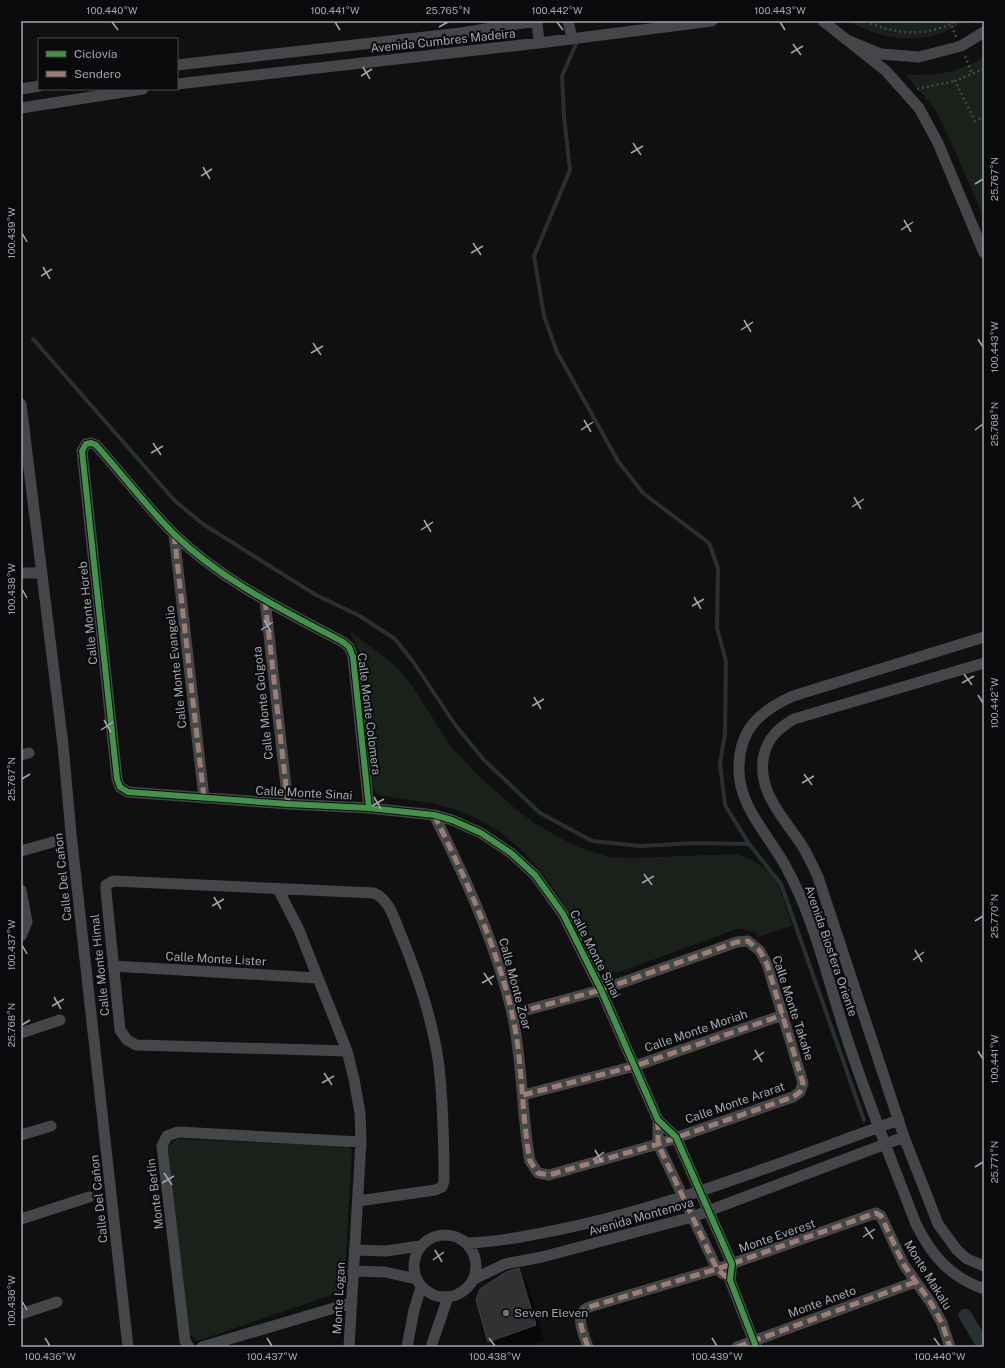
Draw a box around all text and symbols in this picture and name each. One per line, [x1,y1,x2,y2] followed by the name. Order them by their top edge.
[86,4,138,16] text: 100.440°W
[310,4,360,16] text: 100.441°W
[426,4,470,16] text: 25.765°N
[531,4,583,16] text: 100.442°W
[754,4,806,16] text: 100.443°W
[370,26,516,56] street label: Avenida Cumbres Madeira
[38,38,178,90] legend
[74,47,117,61] text: Ciclovía
[74,67,121,81] text: Sendero
[988,157,1000,201] text: 25.767°N
[5,207,17,259] text: 100.439°W
[988,321,1000,373] text: 100.443°W
[988,402,1000,446] text: 25.768°N
[76,561,100,665] street label: Calle Monte Horeb
[5,563,17,615] text: 100.438°W
[163,605,189,729] street label: Calle Monte Evangelio
[250,646,276,760] street label: Calle Monte Golgota
[355,652,383,776] street label: Calle Monte Colomera
[988,677,1000,729] text: 100.442°W
[5,757,17,801] text: 25.767°N
[255,783,353,803] street label: Calle Monte Sinai
[51,832,75,922] street label: Calle Del Cañon
[802,884,860,1019] street label: Avenida Biosfera Oriente
[988,894,1000,938] text: 25.770°N
[567,908,623,1000] street label: Calle Monte Sinai
[88,913,112,1017] street label: Calle Monte Himal
[5,919,17,971] text: 100.437°W
[496,936,534,1032] street label: Calle Monte Zoar
[165,949,267,969] street label: Calle Monte Lister
[769,954,817,1062] street label: Calle Monte Takahe
[5,1003,17,1047] text: 25.768°N
[643,1007,749,1055] street label: Calle Monte Moriah
[988,1034,1000,1084] text: 100.441°W
[683,1079,787,1127] street label: Calle Monte Ararat
[988,1141,1000,1183] text: 25.771°N
[87,1154,111,1244] street label: Calle Del Cañon
[144,1158,166,1230] street label: Monte Berlín
[587,1195,695,1239] street label: Avenida Montenova
[737,1216,817,1256] street label: Monte Everest
[901,1238,955,1312] street label: Monte Makalu
[330,1261,348,1335] street label: Monte Logan
[5,1275,17,1327] text: 100.436°W
[786,1283,858,1321] street label: Monte Aneto
[514,1306,588,1320] place label: Seven Eleven
[501,1308,511,1318] marker: Seven Eleven
[24,1350,76,1362] text: 100.436°W
[246,1350,298,1362] text: 100.437°W
[469,1350,521,1362] text: 100.438°W
[691,1350,743,1362] text: 100.439°W
[914,1350,966,1362] text: 100.440°W

